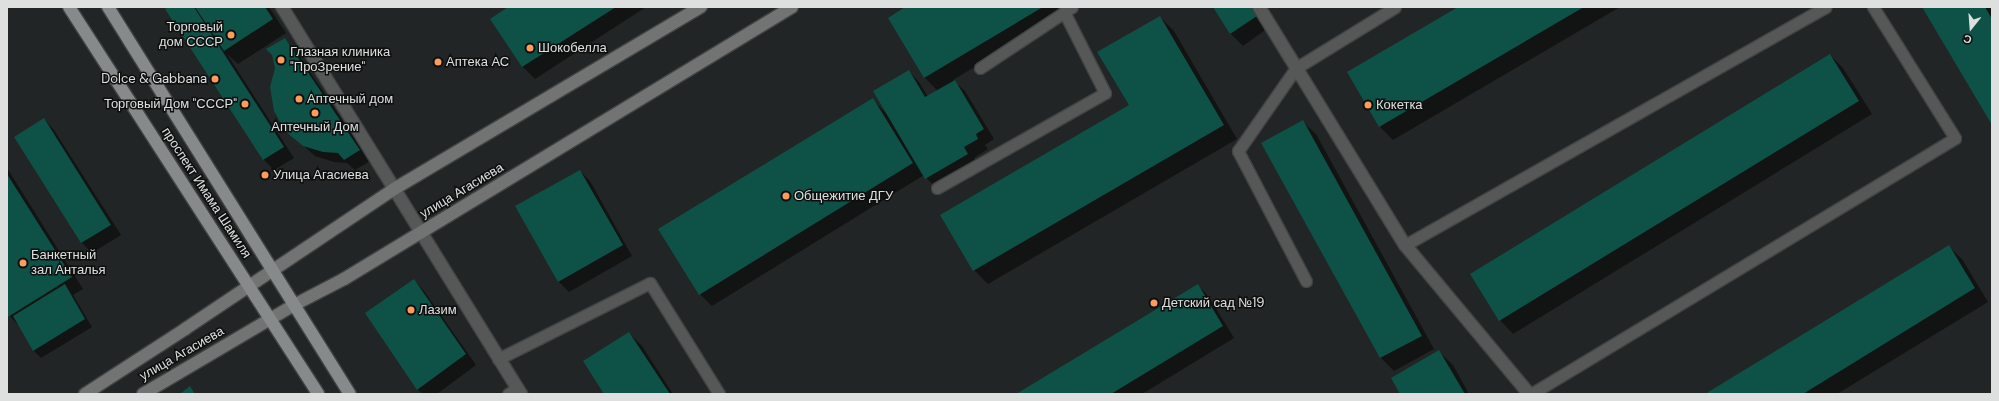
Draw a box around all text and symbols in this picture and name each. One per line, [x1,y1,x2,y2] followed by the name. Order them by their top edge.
[1951,8,1991,48] north arrow
[159,20,223,51] place label: Торговый дом СССР
[226,30,236,40] marker: Торговый дом СССР
[1962,32,1973,47] text: С
[538,40,607,56] place label: Шокобелла
[525,43,535,53] marker: Шокобелла
[290,45,390,76] place label: Глазная клиника "ПроЗрение"
[275,54,287,66] marker: Глазная клиника "ПроЗрение"
[446,54,509,70] place label: Аптека АС
[433,57,443,67] marker: Аптека АС
[101,71,207,87] place label: Dolce & Gabbana
[210,74,220,84] marker: Dolce & Gabbana
[307,91,393,107] place label: Аптечный дом
[294,94,304,104] marker: Аптечный дом
[104,96,237,112] place label: Торговый Дом "СССР"
[1376,97,1423,113] place label: Кокетка
[240,99,250,109] marker: Торговый Дом "СССР"
[1363,100,1373,110] marker: Кокетка
[310,108,320,118] marker: Аптечный Дом
[271,119,359,135] place label: Аптечный Дом
[158,125,254,261] street label: проспект Имама Шамиля
[417,160,507,222] street label: улица Агасиева
[273,167,369,183] place label: Улица Агасиева
[260,170,270,180] marker: Улица Агасиева
[794,188,893,204] place label: Общежитие ДГУ
[781,191,791,201] marker: Общежитие ДГУ
[31,248,106,279] place label: Банкетный зал Анталья
[18,258,28,268] marker: Банкетный зал Анталья
[1162,295,1265,311] place label: Детский сад №19
[1149,298,1159,308] marker: Детский сад №19
[419,302,457,318] place label: Лазим
[406,305,416,315] marker: Лазим
[137,324,227,384] street label: улица Агасиева

